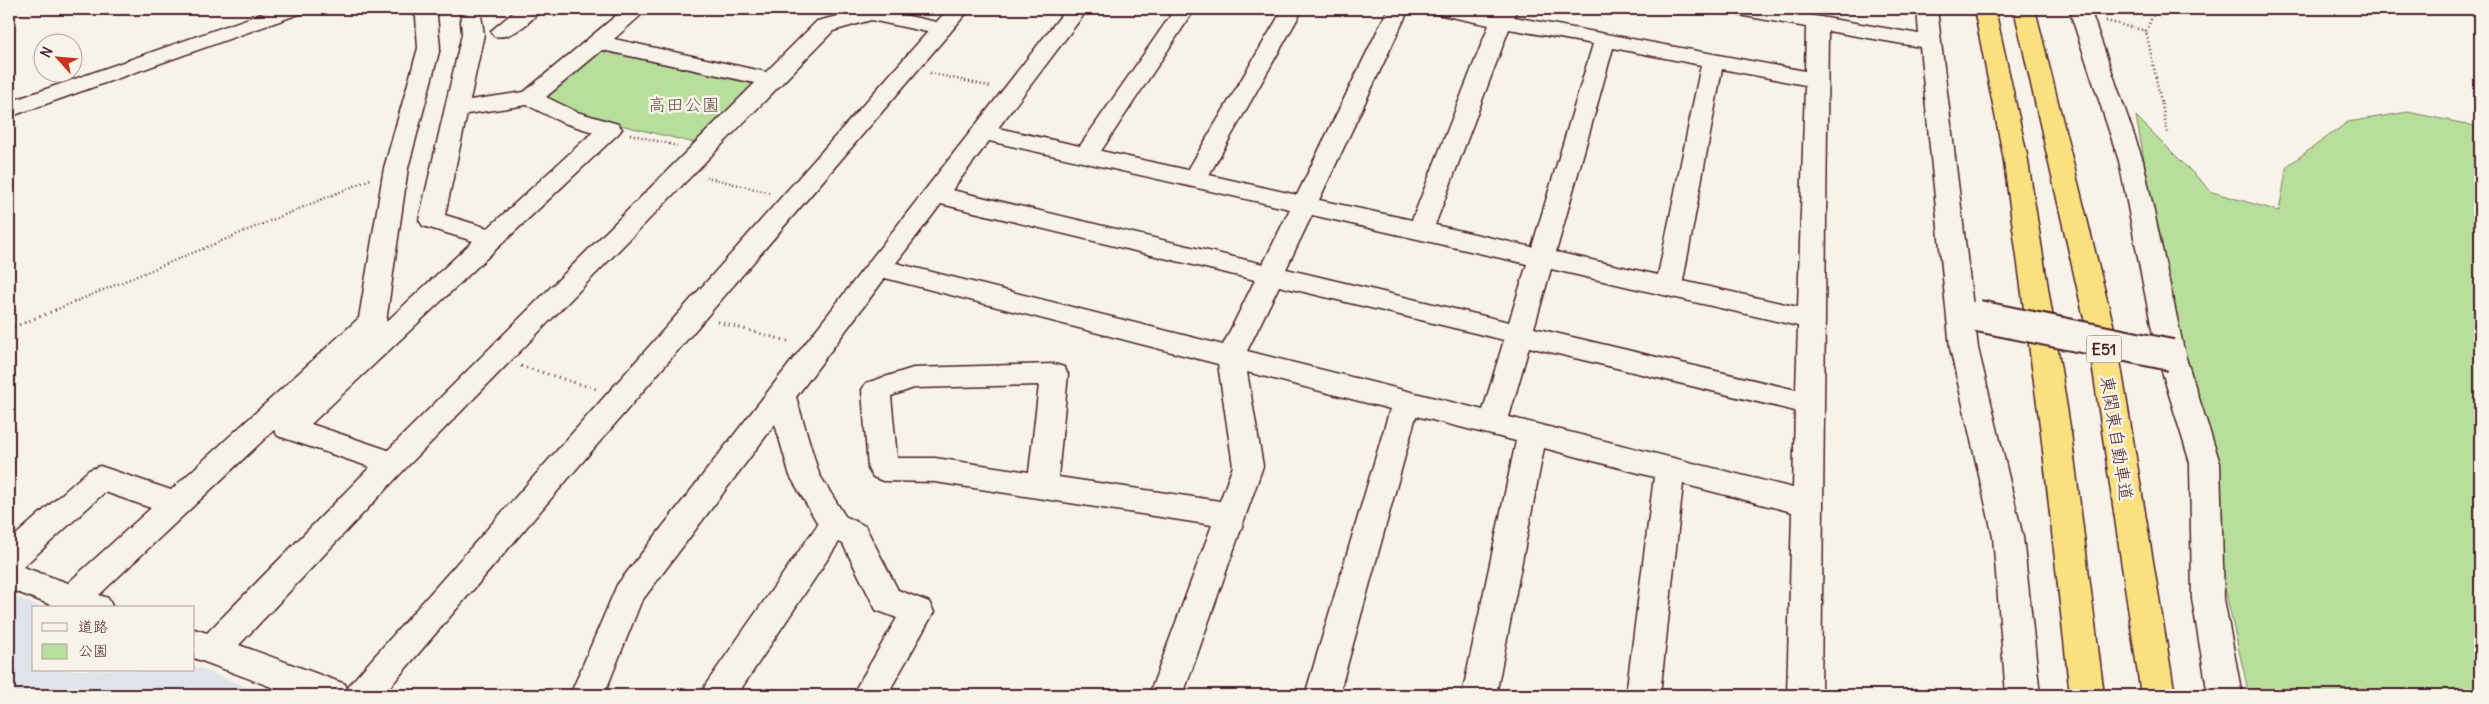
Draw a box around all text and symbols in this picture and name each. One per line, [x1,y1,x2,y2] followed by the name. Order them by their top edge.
[32,32,82,82] north arrow
[36,44,57,60] text: N
[648,93,720,116] park label: 高田公園
[2086,336,2122,362] road number: E51
[2096,374,2138,502] street label: 東関東自動車道
[32,606,195,672] legend
[78,617,108,636] text: 道路
[78,641,108,660] text: 公園

